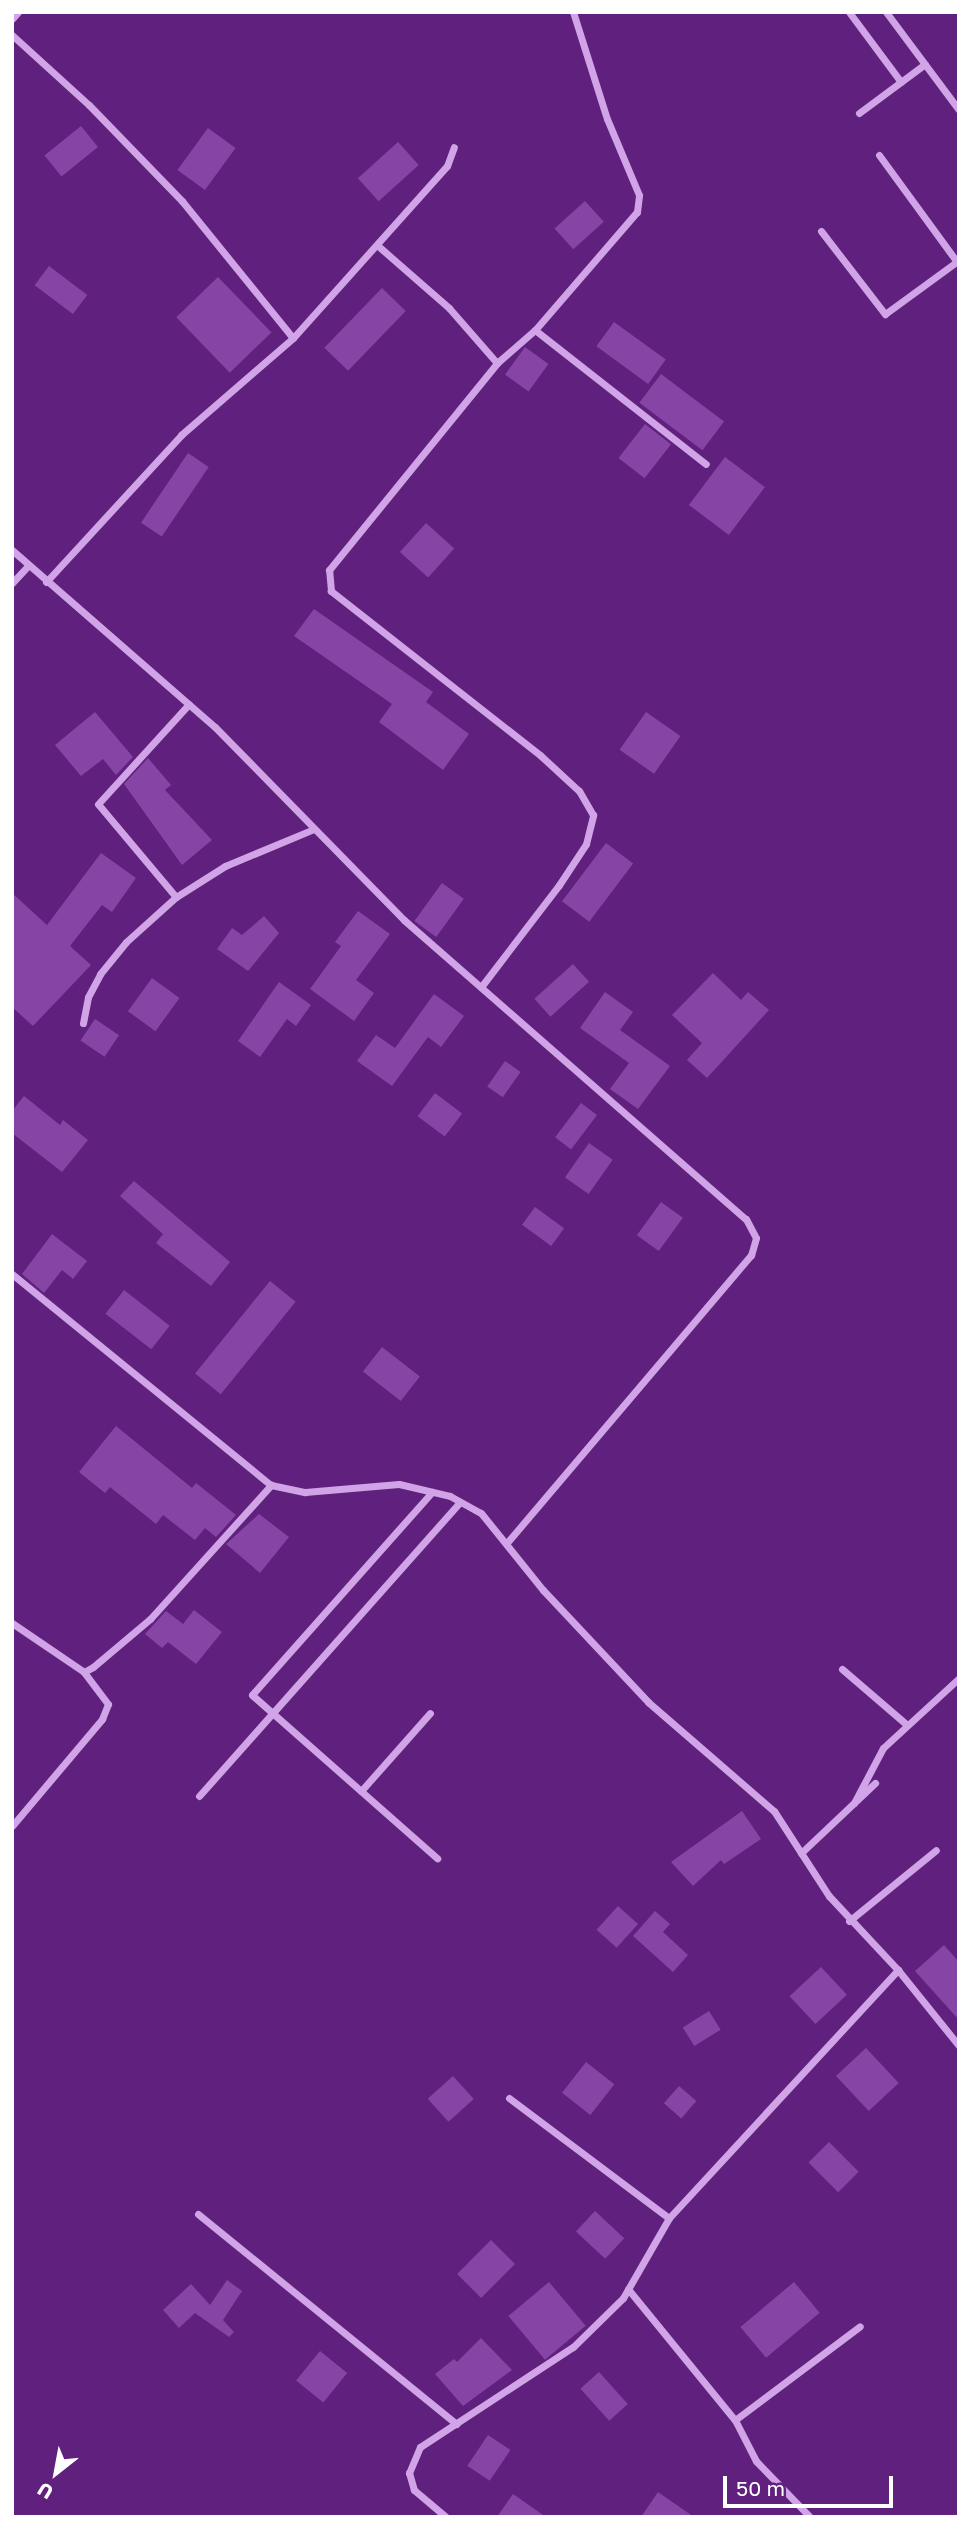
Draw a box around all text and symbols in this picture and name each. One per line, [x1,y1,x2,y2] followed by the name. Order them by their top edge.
[21,2438,91,2508] north arrow
[726,2462,896,2506] scale bar
[736,2475,785,2501] text: 50 m
[33,2478,57,2505] text: U

